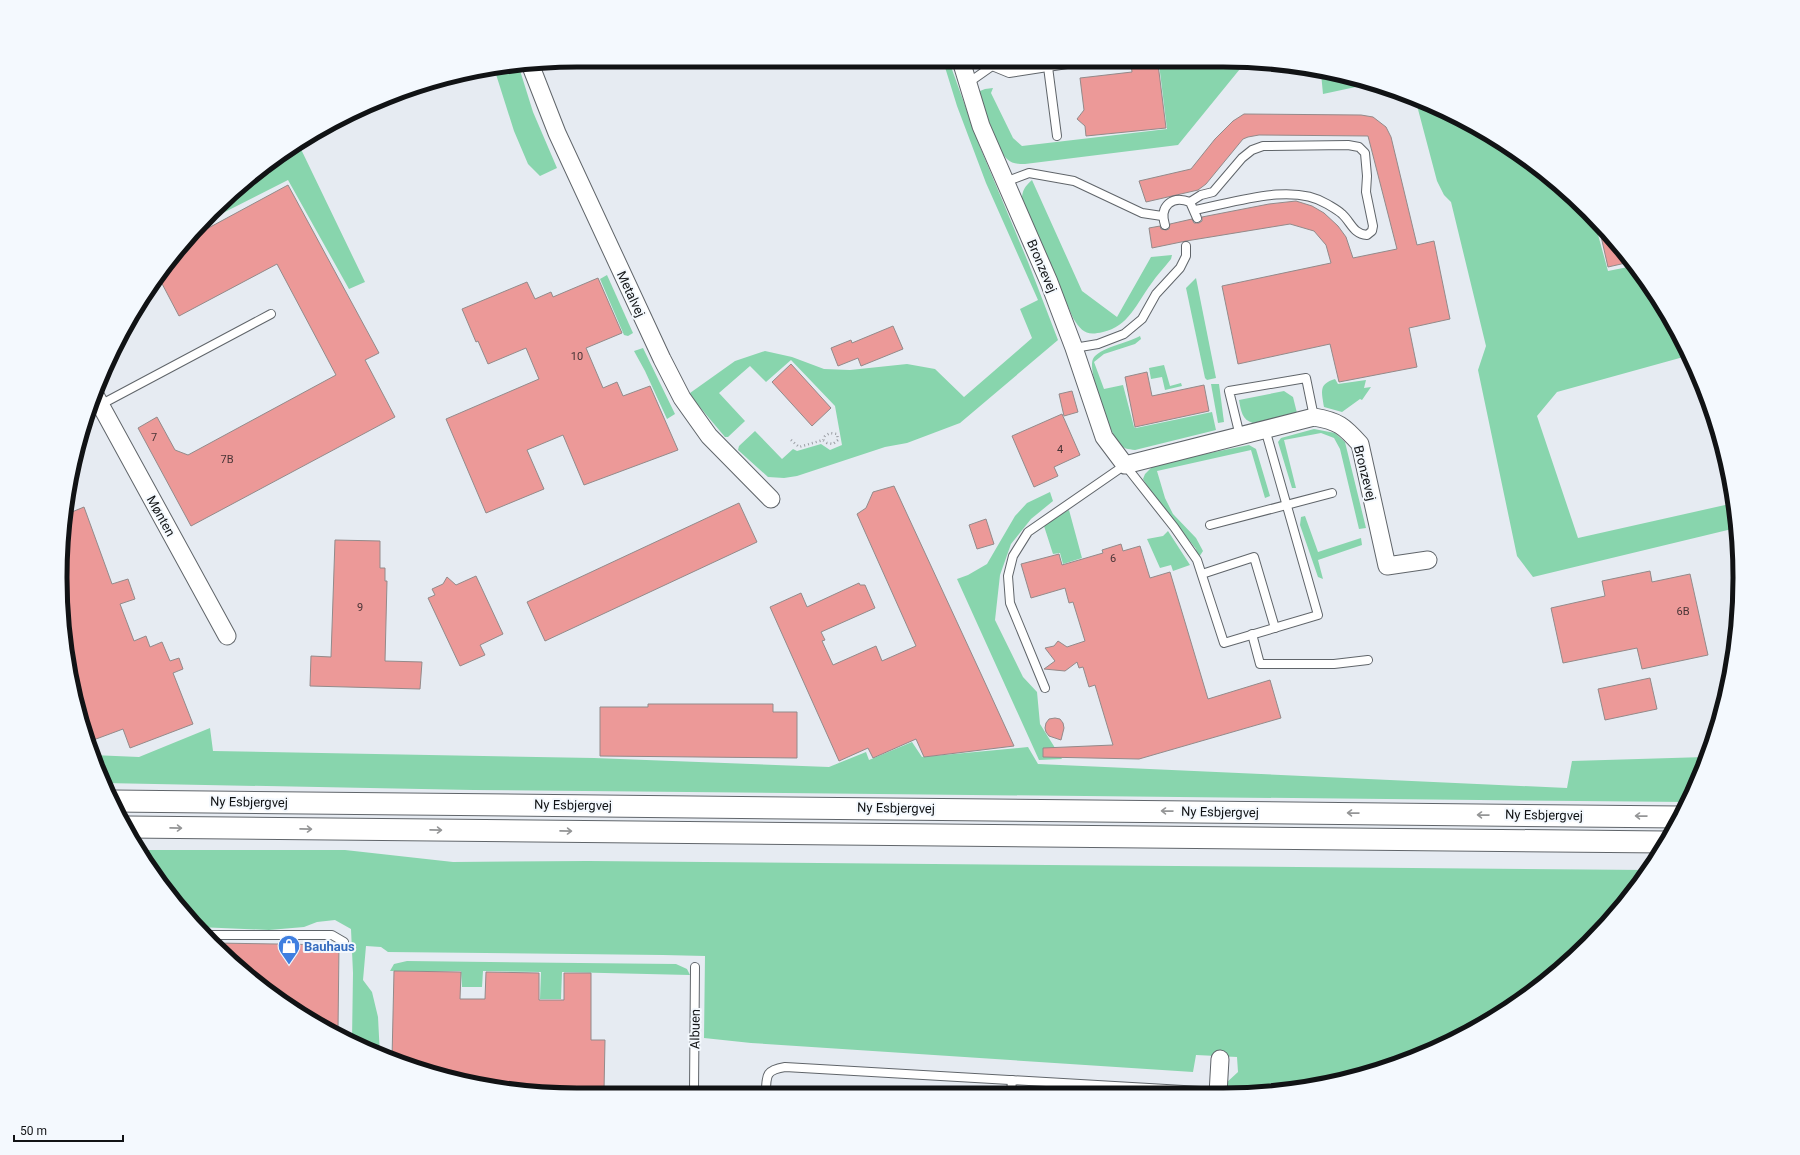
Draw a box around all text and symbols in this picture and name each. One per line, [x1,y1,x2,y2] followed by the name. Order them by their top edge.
[1024,237,1060,295] street label: Bronzevej
[614,269,648,319] street label: Metalvej
[571,350,583,363] house number: 10
[151,431,157,444] house number: 7
[1057,443,1063,456] house number: 4
[1351,444,1379,502] street label: Bronzevej
[220,453,234,466] house number: 7B
[144,493,178,539] street label: Mønten
[1110,552,1116,565] house number: 6
[357,601,363,614] house number: 9
[1676,605,1690,618] house number: 6B
[210,794,288,810] street label: Ny Esbjergvej
[534,797,612,813] street label: Ny Esbjergvej
[857,800,935,816] street label: Ny Esbjergvej
[1181,804,1259,820] street label: Ny Esbjergvej
[1161,807,1174,815] one-way arrow
[1505,807,1583,823] street label: Ny Esbjergvej
[1347,809,1360,817] one-way arrow
[1477,811,1490,819] one-way arrow
[1635,812,1648,820] one-way arrow
[169,824,182,832] one-way arrow
[299,825,312,833] one-way arrow
[429,826,442,834] one-way arrow
[559,827,572,835] one-way arrow
[276,933,302,966] shop icon: Bauhaus
[304,939,355,954] place label: Bauhaus
[687,1009,703,1049] street label: Albuen
[14,1117,123,1143] scale bar
[20,1124,47,1138] text: 50 m

